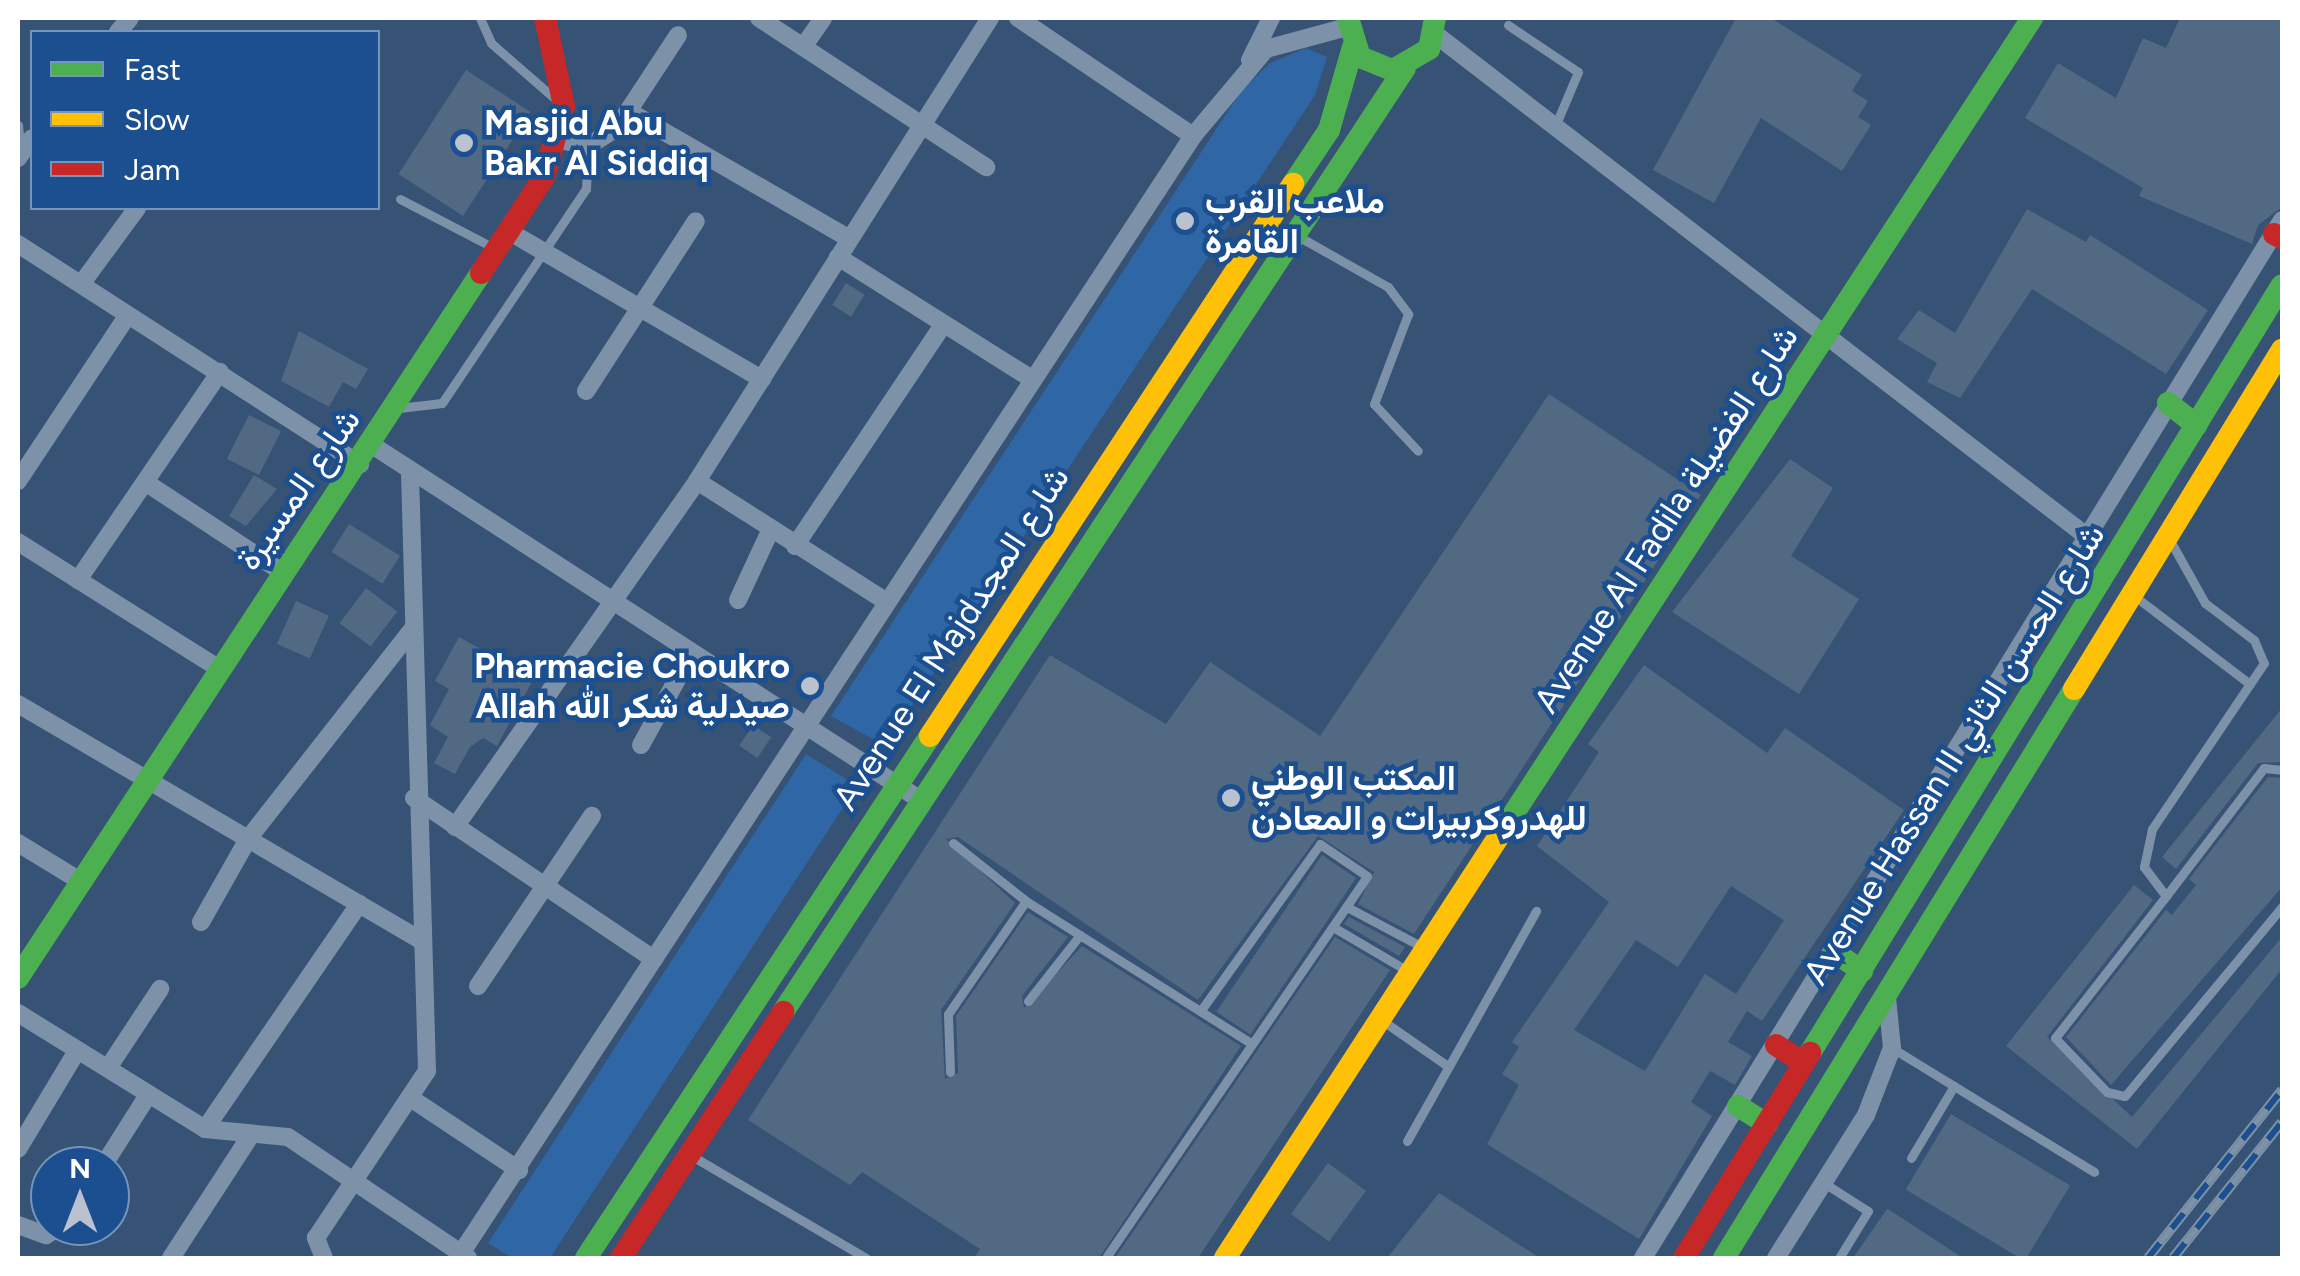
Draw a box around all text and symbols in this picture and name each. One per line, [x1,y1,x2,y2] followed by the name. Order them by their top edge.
[30,30,380,210] legend
[124,51,181,88] text: Fast
[124,101,190,138] text: Slow
[484,102,708,184] place label: Masjid Abu Bakr Al Siddiq
[453,132,475,154] marker: Masjid Abu Bakr Al Siddiq
[124,151,180,188] text: Jam
[1205,180,1385,262] place label: ملاعب القرب القامرة
[1174,210,1196,232] marker: ملاعب القرب القامرة
[1525,318,1807,720] street label: Avenue Al Fadila شارع الفضيلة
[227,400,369,578] street label: شارع المسيرة
[824,458,1078,818] street label: Avenue El Majdشارع المجد
[1794,516,2114,992] street label: Avenue Hassan II شارع الحسن الثاني
[474,645,790,727] place label: Pharmacie Choukro Allah صيدلية شكر الله
[799,675,821,697] marker: Pharmacie Choukro Allah صيدلية شكر الله
[1251,757,1587,839] place label: المكتب الوطني للهدروكربيرات و المعادن
[1220,787,1242,809] marker: المكتب الوطني للهدروكربيرات و المعادن
[30,1146,130,1246] north arrow
[69,1151,91,1185] text: N

